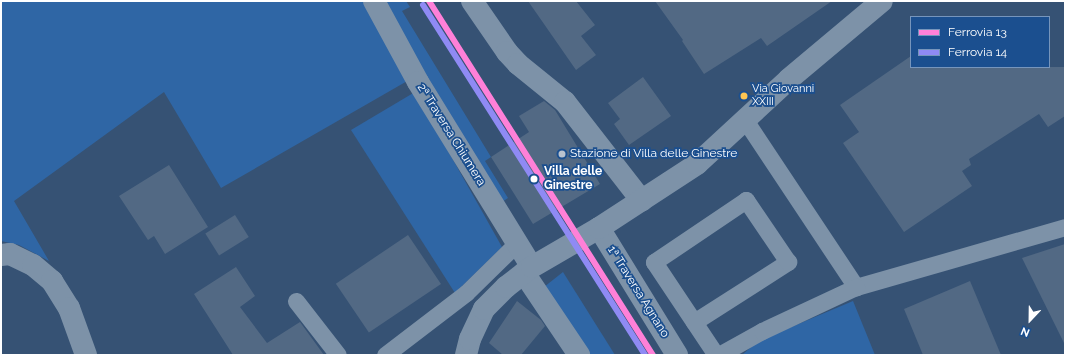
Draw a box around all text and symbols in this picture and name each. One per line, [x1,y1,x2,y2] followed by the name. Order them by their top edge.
[910,16,1050,68] legend
[948,25,1007,39] text: Ferrovia 13
[948,45,1007,59] text: Ferrovia 14
[414,81,488,189] street label: 2ª Traversa Chiumera
[752,83,814,109] place label: Via Giovanni XXIII
[739,91,749,101] marker: Via Giovanni XXIII
[570,147,738,161] place label: Stazione di Villa delle Ginestre
[557,149,567,159] marker: Stazione di Villa delle Ginestre
[544,165,602,193] place label: Villa delle Ginestre
[527,172,541,186] marker: Villa delle Ginestre
[604,243,672,341] street label: 1ª Traversa Agnano
[1010,300,1050,340] north arrow
[1019,324,1032,339] text: N

